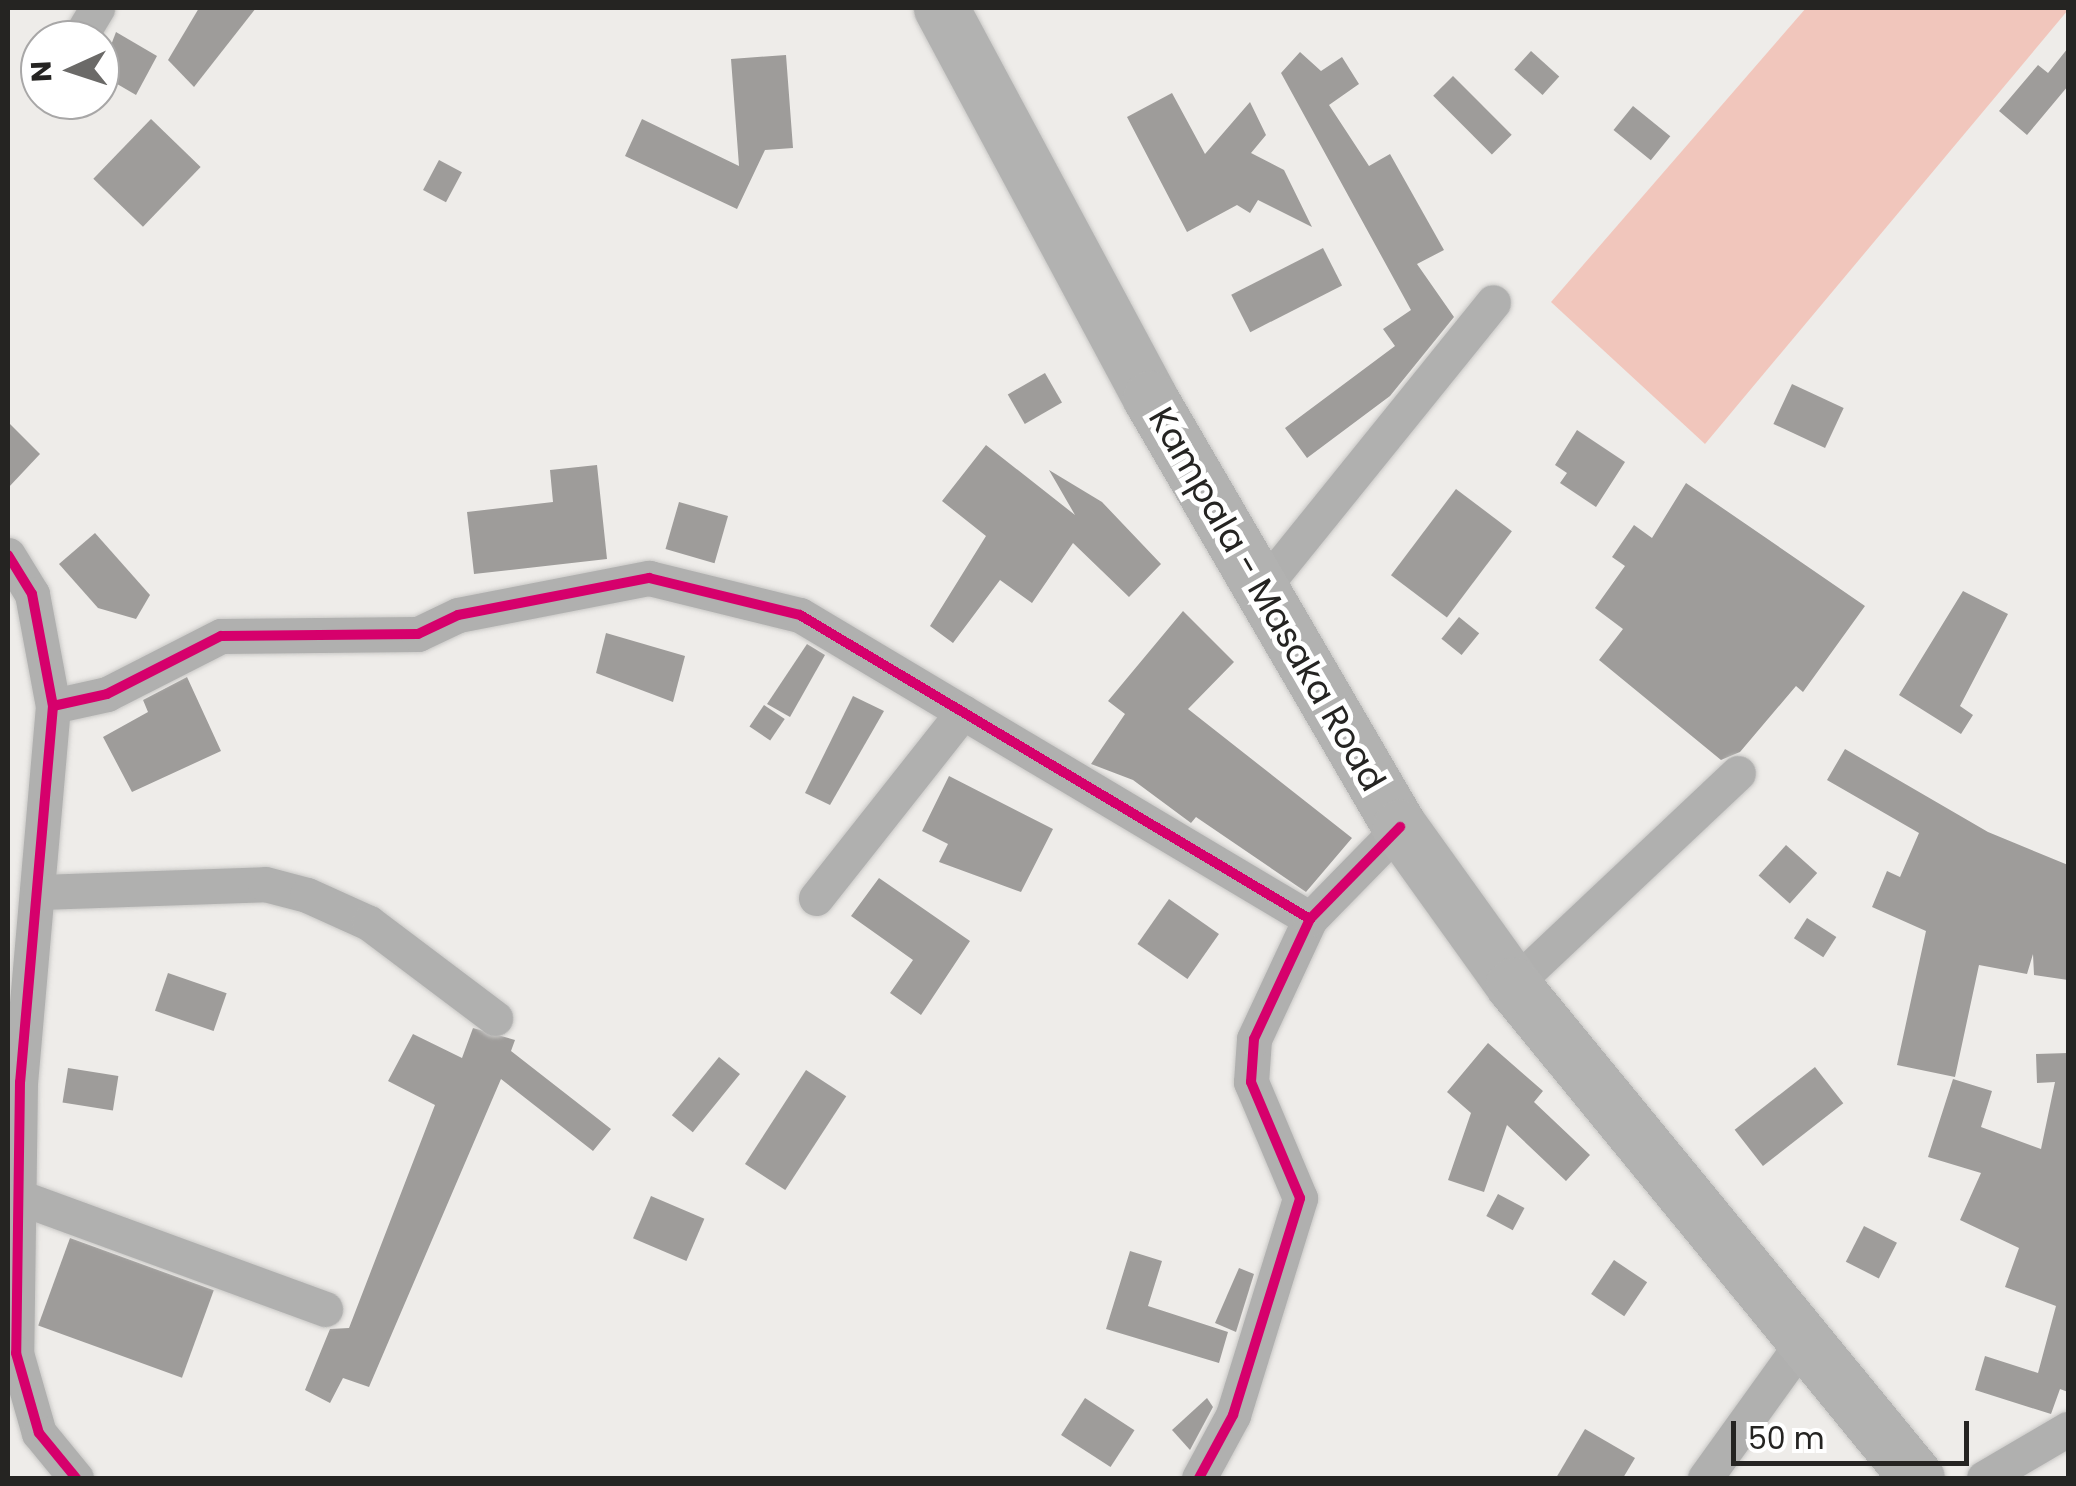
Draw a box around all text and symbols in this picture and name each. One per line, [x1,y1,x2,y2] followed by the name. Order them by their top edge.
[20,20,120,120] north arrow
[22,60,62,83] text: N
[1140,400,1394,798] street label: Kampala - Masaka Road
[1736,1401,1974,1463] scale bar
[1748,1417,1825,1460] text: 50 m

